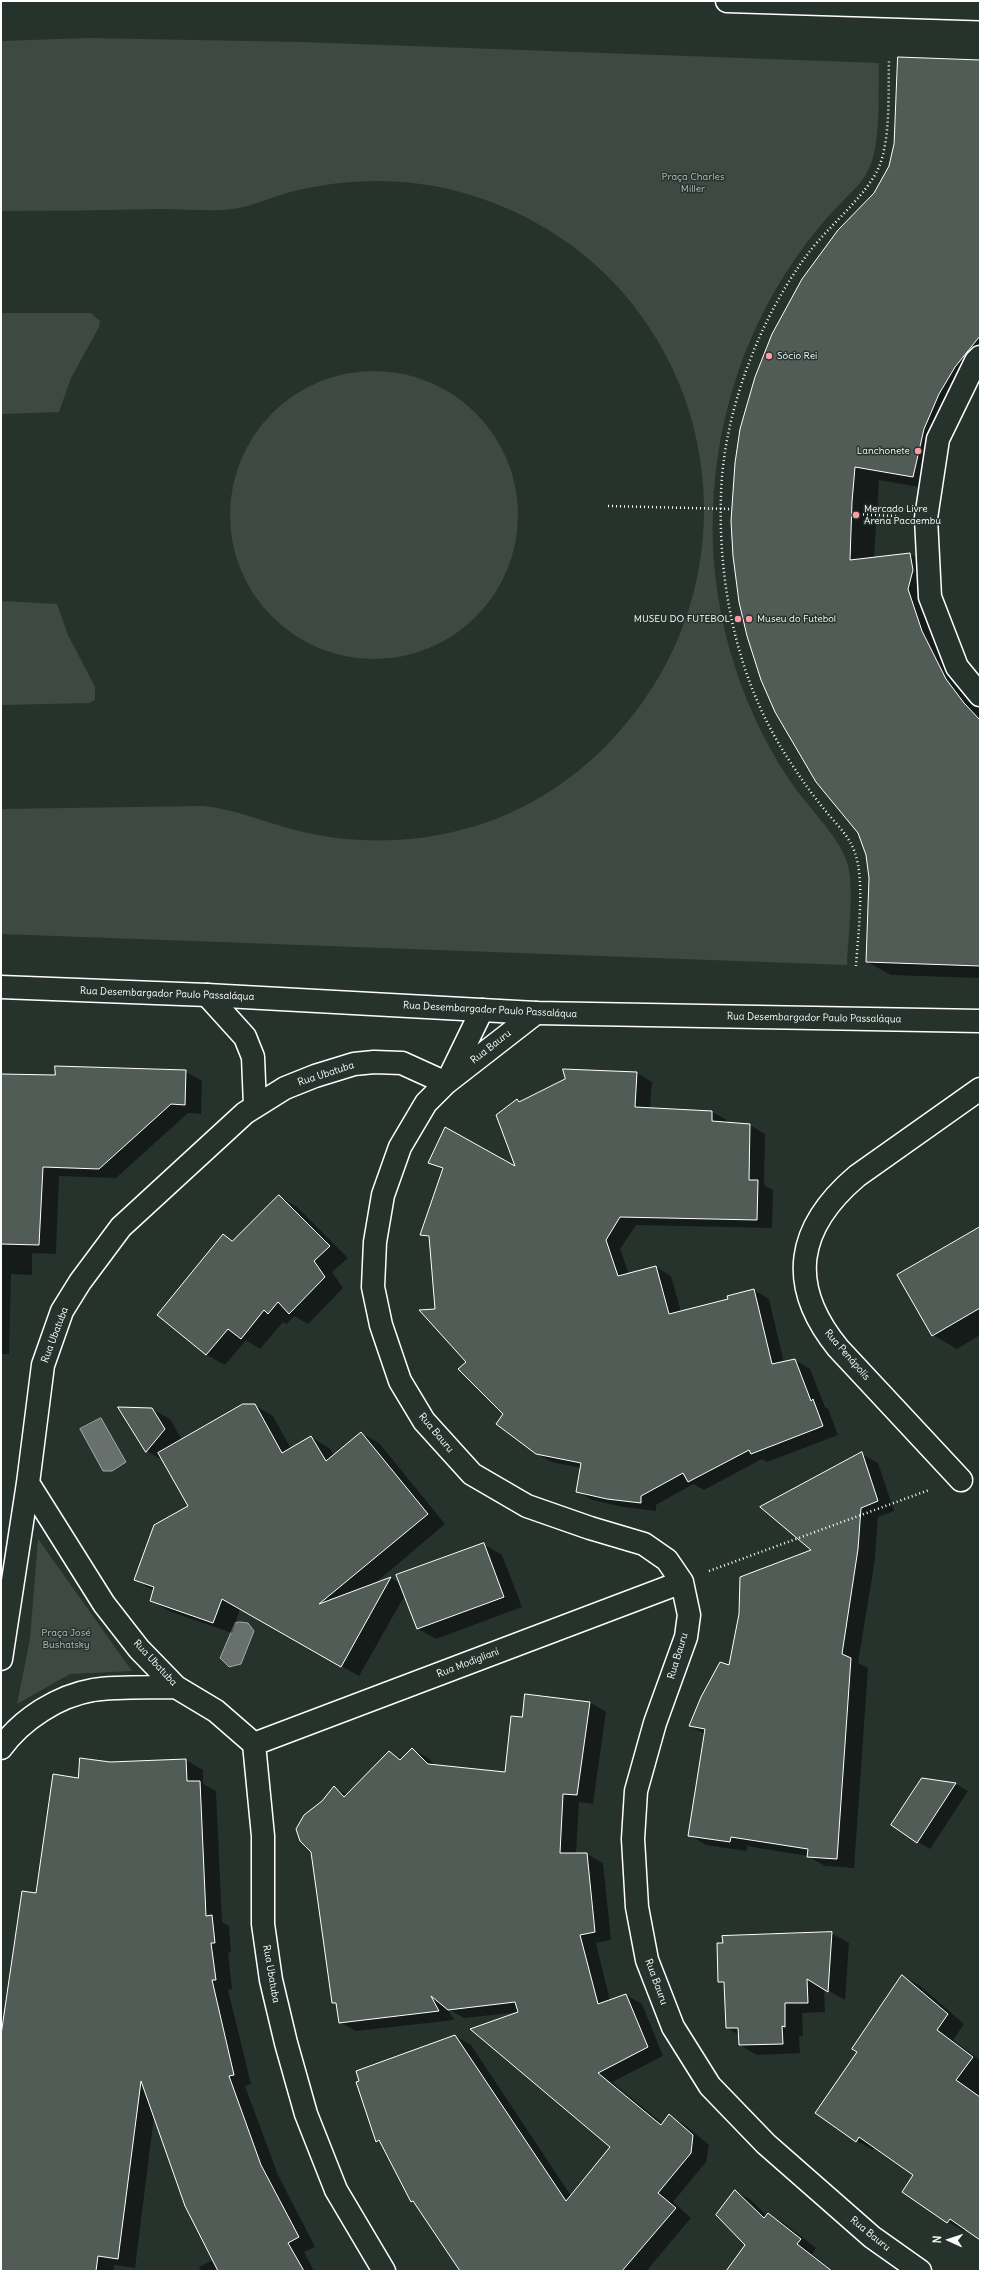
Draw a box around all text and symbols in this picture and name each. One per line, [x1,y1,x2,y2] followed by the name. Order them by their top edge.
[661,171,725,194] park label: Praça Charles Miller
[777,350,817,362] place label: Sócio Rei
[764,351,774,361] marker: Sócio Rei
[857,445,910,457] place label: Lanchonete
[913,446,923,456] marker: Lanchonete
[864,503,941,526] place label: Mercado Livre Arena Pacaembu
[851,510,861,520] marker: Mercado Livre Arena Pacaembu
[634,613,730,625] place label: MUSEU DO FUTEBOL
[757,613,836,625] place label: Museu do Futebol
[733,614,743,624] marker: MUSEU DO FUTEBOL
[744,614,754,624] marker: Museu do Futebol
[80,985,254,1003] street label: Rua Desembargador Paulo Passaláqua
[403,999,577,1021] street label: Rua Desembargador Paulo Passaláqua
[727,1010,901,1026] street label: Rua Desembargador Paulo Passaláqua
[468,1027,514,1067] street label: Rua Bauru
[296,1059,356,1089] street label: Rua Ubatuba
[39,1305,71,1365] street label: Rua Ubatuba
[822,1327,872,1383] street label: Rua Penápolis
[416,1411,456,1455] street label: Rua Bauru
[41,1627,91,1650] park label: Praça José Bushatsky
[665,1631,691,1681] street label: Rua Bauru
[131,1637,179,1689] street label: Rua Ubatuba
[435,1646,501,1680] street label: Rua Modigliani
[260,1944,282,2004] street label: Rua Ubatuba
[642,1957,670,2007] street label: Rua Bauru
[848,2214,892,2254] street label: Rua Bauru
[929,2220,969,2260] north arrow
[930,2235,944,2244] text: N

